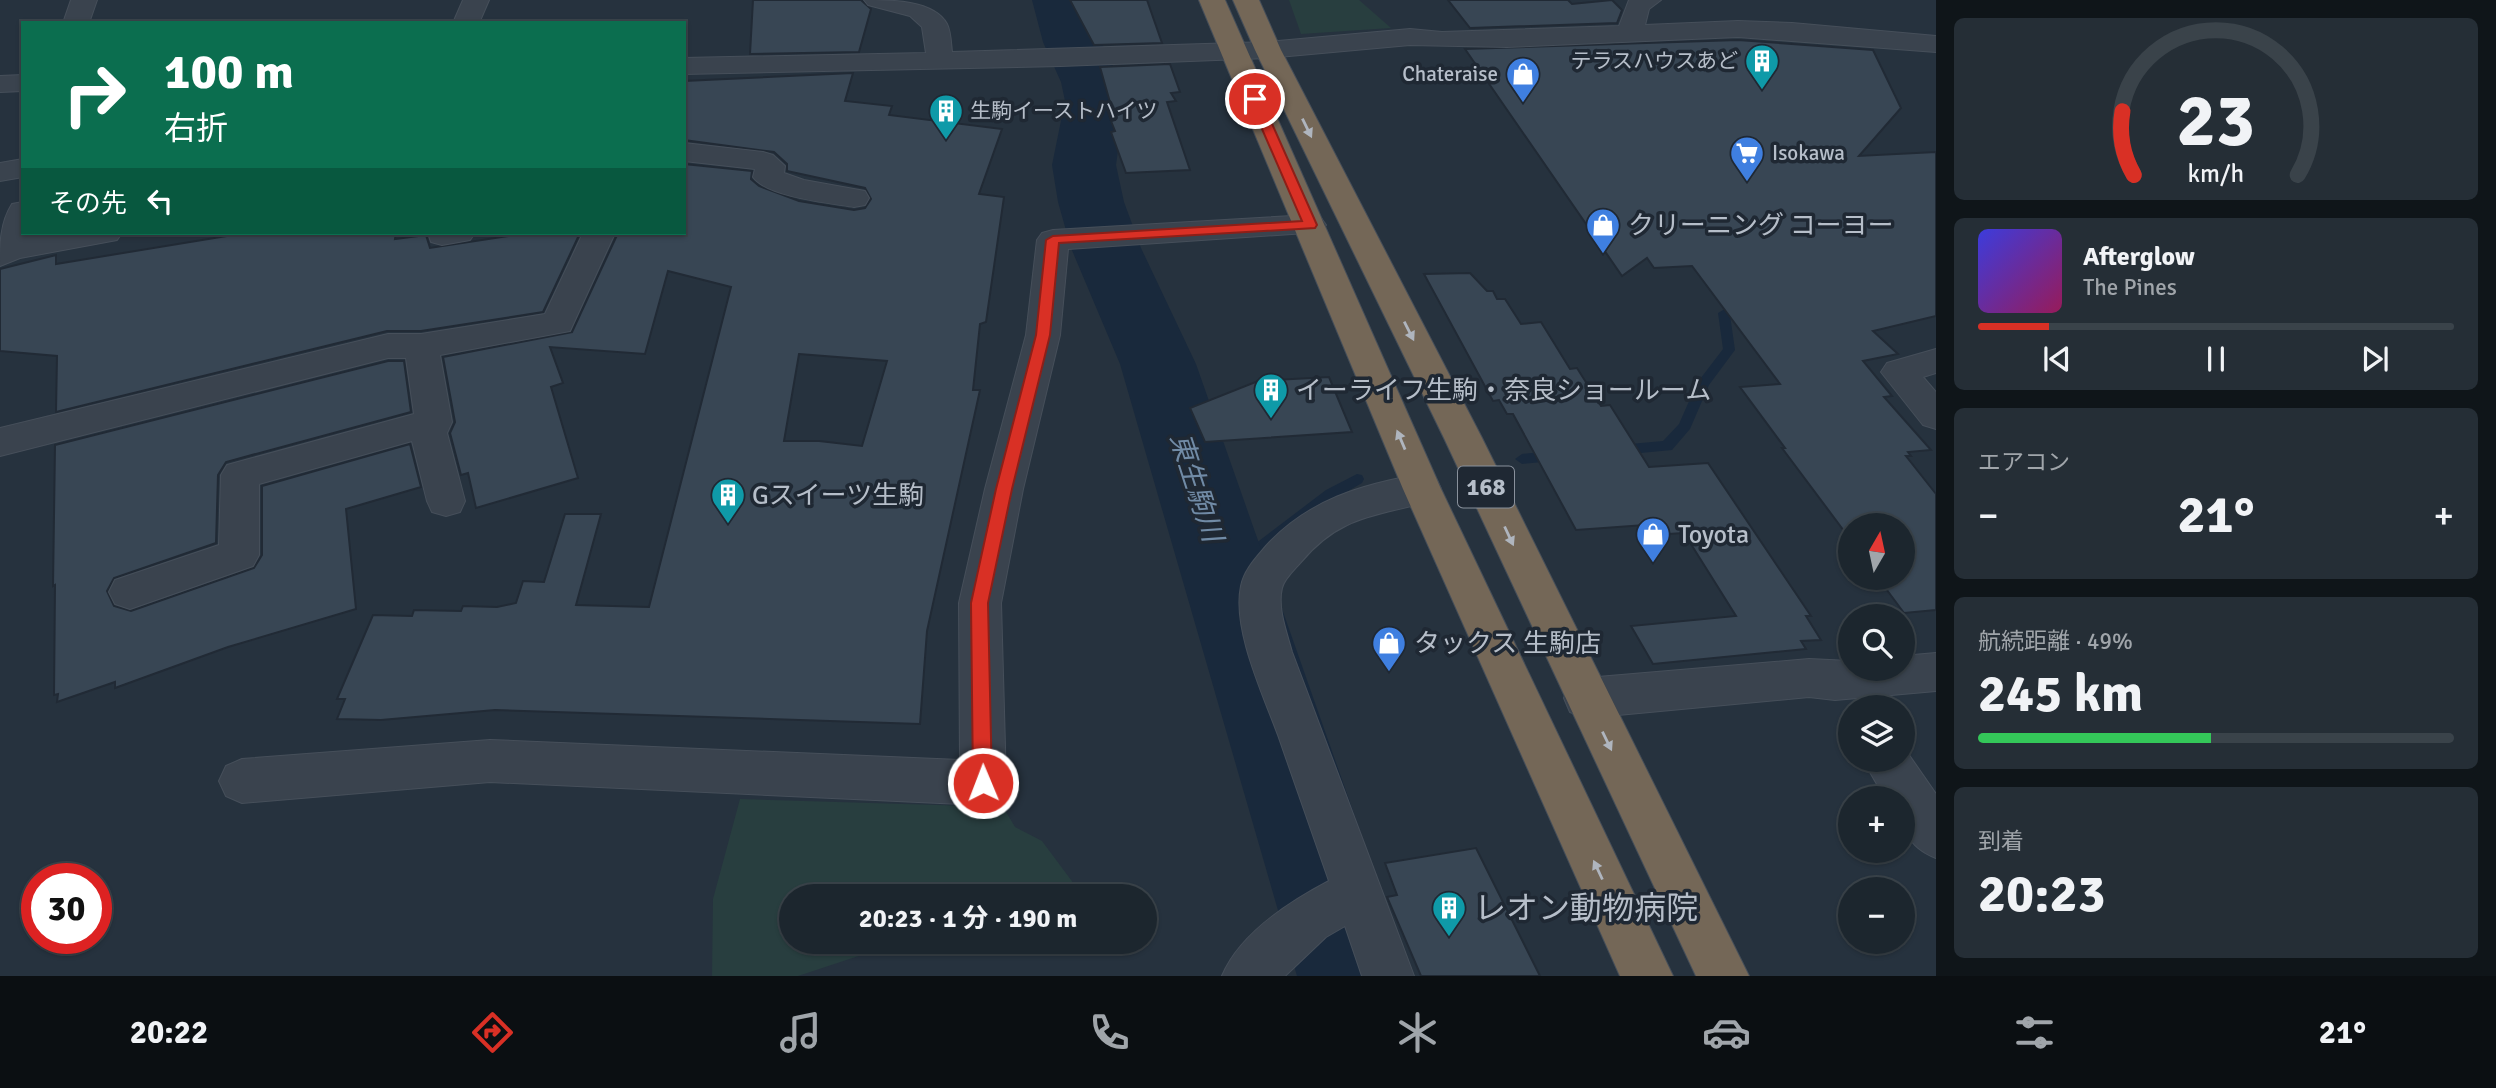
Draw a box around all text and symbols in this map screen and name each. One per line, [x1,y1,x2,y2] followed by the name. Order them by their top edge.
[164,42,294,102] text: 100 m
[1743,42,1781,91] building icon: テラスハウスあど
[1570,48,1738,74] place label: テラスハウスあど
[49,49,140,140] icon: right
[1504,55,1542,104] shop icon: Chateraise
[1402,61,1498,87] place label: Chateraise
[1225,69,1285,129] pin
[2177,77,2255,166] text: 23
[1236,80,1274,118] icon: arrive
[927,92,965,141] building icon: 生駒イーストハイツ
[970,98,1158,124] place label: 生駒イーストハイツ
[164,109,228,148] text: 右折
[1301,118,1312,138] one-way arrow
[1728,134,1766,183] supermarket icon: Isokawa
[1772,140,1845,166] place label: Isokawa
[2188,158,2244,189] text: km/h
[141,182,179,220] icon: left
[49,188,127,220] text: その先
[1584,206,1622,255] shop icon: クリーニング コーヨー
[1628,210,1894,242] place label: クリーニング コーヨー
[2083,241,2195,273] text: Afterglow
[2083,273,2177,302] text: The Pines
[1402,322,1414,342] one-way arrow
[2038,340,2076,378] icon: previous
[2197,340,2235,378] icon: pause
[2356,340,2394,378] icon: next
[1252,371,1290,420] building icon: イーライフ生駒・奈良ショールーム
[1296,375,1711,407] place label: イーライフ生駒・奈良ショールーム
[1163,429,1230,549] water label: 東生駒川
[1396,429,1407,450] one-way arrow
[1978,448,2070,477] text: エアコン
[1458,466,1514,508] road number: 168
[709,476,747,525] building icon: Gスイーツ生駒
[752,480,924,512] place label: Gスイーツ生駒
[2178,483,2254,547] text: 21°
[1978,492,1999,539] text: −
[2433,492,2454,539] text: +
[1838,513,1914,590] north arrow
[1838,513,1915,954] map controls
[1634,515,1672,564] shop icon: Toyota
[1678,519,1749,551] place label: Toyota
[1504,525,1515,546] one-way arrow
[1838,604,1915,681] button: search
[1370,624,1408,673] shop icon: タックス 生駒店
[1978,627,2133,656] text: 航続距離 · 49%
[1414,628,1601,660] place label: タックス 生駒店
[1978,662,2143,726] text: 245 km
[1838,695,1915,772] button: layers
[1602,731,1613,751] one-way arrow
[946,746,1020,820] position arrow
[1838,786,1915,863] button: +
[1978,827,2024,856] text: 到着
[1592,859,1603,880] one-way arrow
[1978,862,2106,926] text: 20:23
[21,863,112,954] speed limit sign: 30
[1838,877,1915,954] button: −
[1430,889,1468,938] building icon: レオン動物病院
[1474,889,1698,928] place label: レオン動物病院
[859,903,1077,935] text: 20:23 · 1 分 · 190 m
[468,1008,517,1057] icon: directions
[776,1008,825,1057] icon: music
[1085,1008,1134,1057] icon: phone
[1393,1008,1442,1057] icon: climate
[1702,1008,1751,1057] icon: car
[2010,1008,2059,1057] icon: filters
[130,1013,208,1052] text: 20:22
[2319,1013,2366,1052] text: 21°

